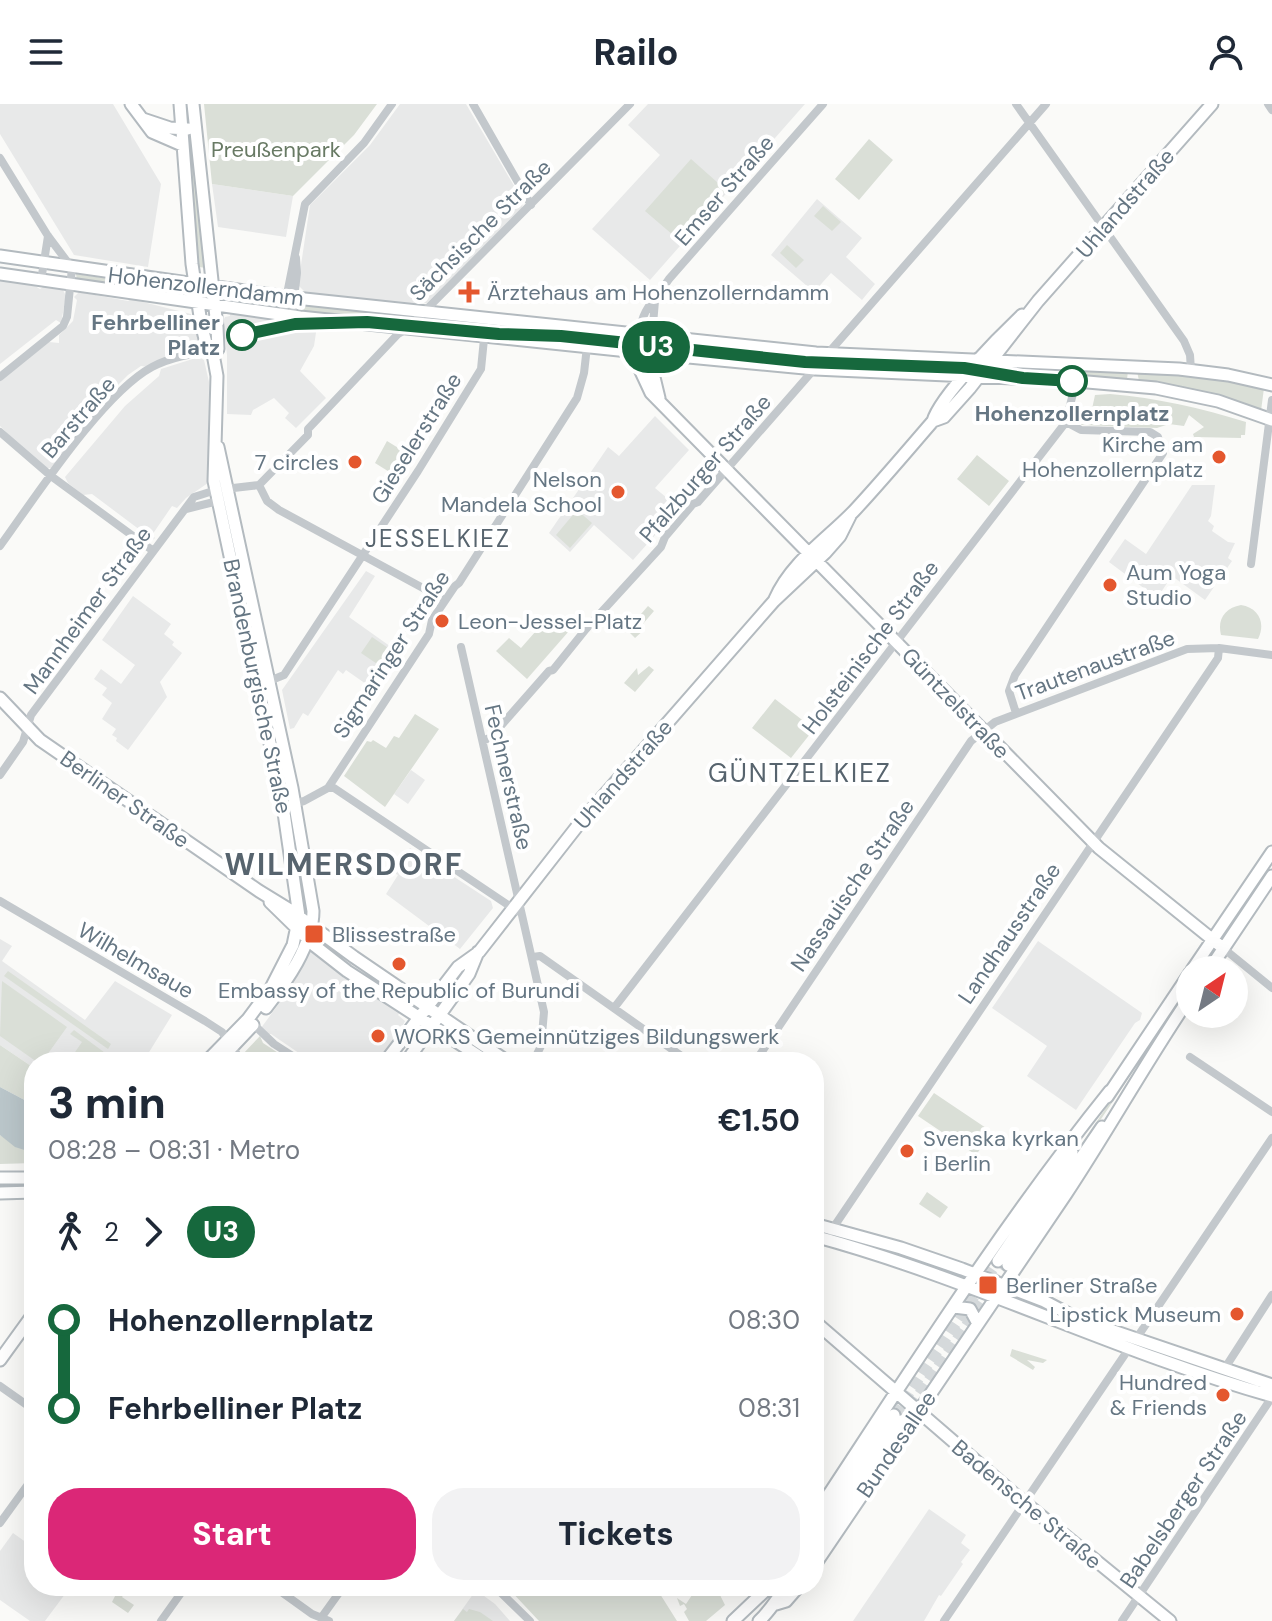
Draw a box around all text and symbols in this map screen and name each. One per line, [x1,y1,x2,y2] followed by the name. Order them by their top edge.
[593,29,679,76] text: Railo
[24,30,68,74] icon: menu
[1204,30,1248,74] icon: person
[668,129,781,252] street label: Emser Straße
[211,135,341,164] park label: Preußenpark
[1070,142,1181,264] street label: Uhlandstraße
[403,153,557,307] street label: Sächsische Straße
[106,260,305,313] street label: Hohenzollerndamm
[487,278,829,307] place label: Ärztehaus am Hohenzollerndamm
[458,281,480,303] marker: Ärztehaus am Hohenzollerndamm
[91,308,220,362] place label: Fehrbelliner Platz
[227,320,257,350] marker: Fehrbelliner Platz
[620,321,692,373] line badge: U3
[638,328,674,365] text: U3
[1057,366,1087,396] marker: Hohenzollernplatz
[364,367,468,509] street label: Gieselerstraße
[35,370,122,464] street label: Barstraße
[633,388,778,549] street label: Pfalzburger Straße
[975,399,1169,428] place label: Hohenzollernplatz
[1022,430,1203,484] place label: Kirche am Hohenzollernplatz
[255,448,339,477] place label: 7 circles
[1210,448,1228,466] marker: Kirche am Hohenzollernplatz
[346,453,364,471] marker: 7 circles
[441,465,602,519] place label: Nelson Mandela School
[609,483,627,501] marker: Nelson Mandela School
[17,521,158,700] street label: Mannheimer Straße
[365,523,511,554] district label: JESSELKIEZ
[796,555,945,740] street label: Holsteinische Straße
[216,556,299,816] street label: Brandenburgische Straße
[1126,558,1226,612] place label: Aum Yoga Studio
[326,565,457,744] street label: Sigmaringer Straße
[1101,576,1119,594] marker: Aum Yoga Studio
[458,607,642,636] place label: Leon-Jessel-Platz
[433,612,451,630] marker: Leon-Jessel-Platz
[1011,623,1179,708] street label: Trautenaustraße
[895,641,1016,765] street label: Güntzelstraße
[478,702,539,853] street label: Fechnerstraße
[568,713,679,835] street label: Uhlandstraße
[54,744,195,855] street label: Berliner Straße
[708,756,892,790] district label: GÜNTZELKIEZ
[784,793,921,977] street label: Nassauische Straße
[225,845,463,884] district label: WILMERSDORF
[951,857,1067,1009] street label: Landhausstraße
[73,916,199,1005] street label: Wilhelmsaue
[332,920,456,949] place label: Blissestraße
[303,923,325,945] marker: Blissestraße
[390,955,408,973] marker: Embassy of the Republic of Burundi
[1176,956,1248,1028] north arrow
[1176,956,1248,1028] map controls
[218,976,580,1005] place label: Embassy of the Republic of Burundi
[394,1022,779,1051] place label: WORKS Gemeinnütziges Bildungswerk
[369,1027,387,1045] marker: WORKS Gemeinnütziges Bildungswerk
[48,1074,166,1132] text: 3 min
[718,1101,800,1140] text: €1.50
[923,1124,1079,1178] place label: Svenska kyrkan i Berlin
[48,1133,300,1167] text: 08:28 – 08:31 · Metro
[898,1142,916,1160] marker: Svenska kyrkan i Berlin
[48,1210,92,1254] icon: walk
[131,1210,175,1254] icon: forward
[203,1213,239,1250] text: U3
[104,1215,119,1249] text: 2
[1006,1271,1157,1300] place label: Berliner Straße
[977,1274,999,1296] marker: Berliner Straße
[1050,1300,1221,1329] place label: Lipstick Museum
[108,1301,373,1340] text: Hohenzollernplatz
[728,1303,800,1337] text: 08:30
[1228,1305,1246,1323] marker: Lipstick Museum
[1110,1368,1207,1422] place label: Hundred & Friends
[850,1385,943,1503] street label: Bundesallee
[1214,1386,1232,1404] marker: Hundred & Friends
[108,1389,362,1428] text: Fehrbelliner Platz
[738,1391,800,1425] text: 08:31
[1113,1405,1254,1594] street label: Babelsberger Straße
[946,1433,1108,1576] street label: Badensche Straße
[48,1488,416,1580] button: Start
[432,1488,800,1580] button: Tickets

